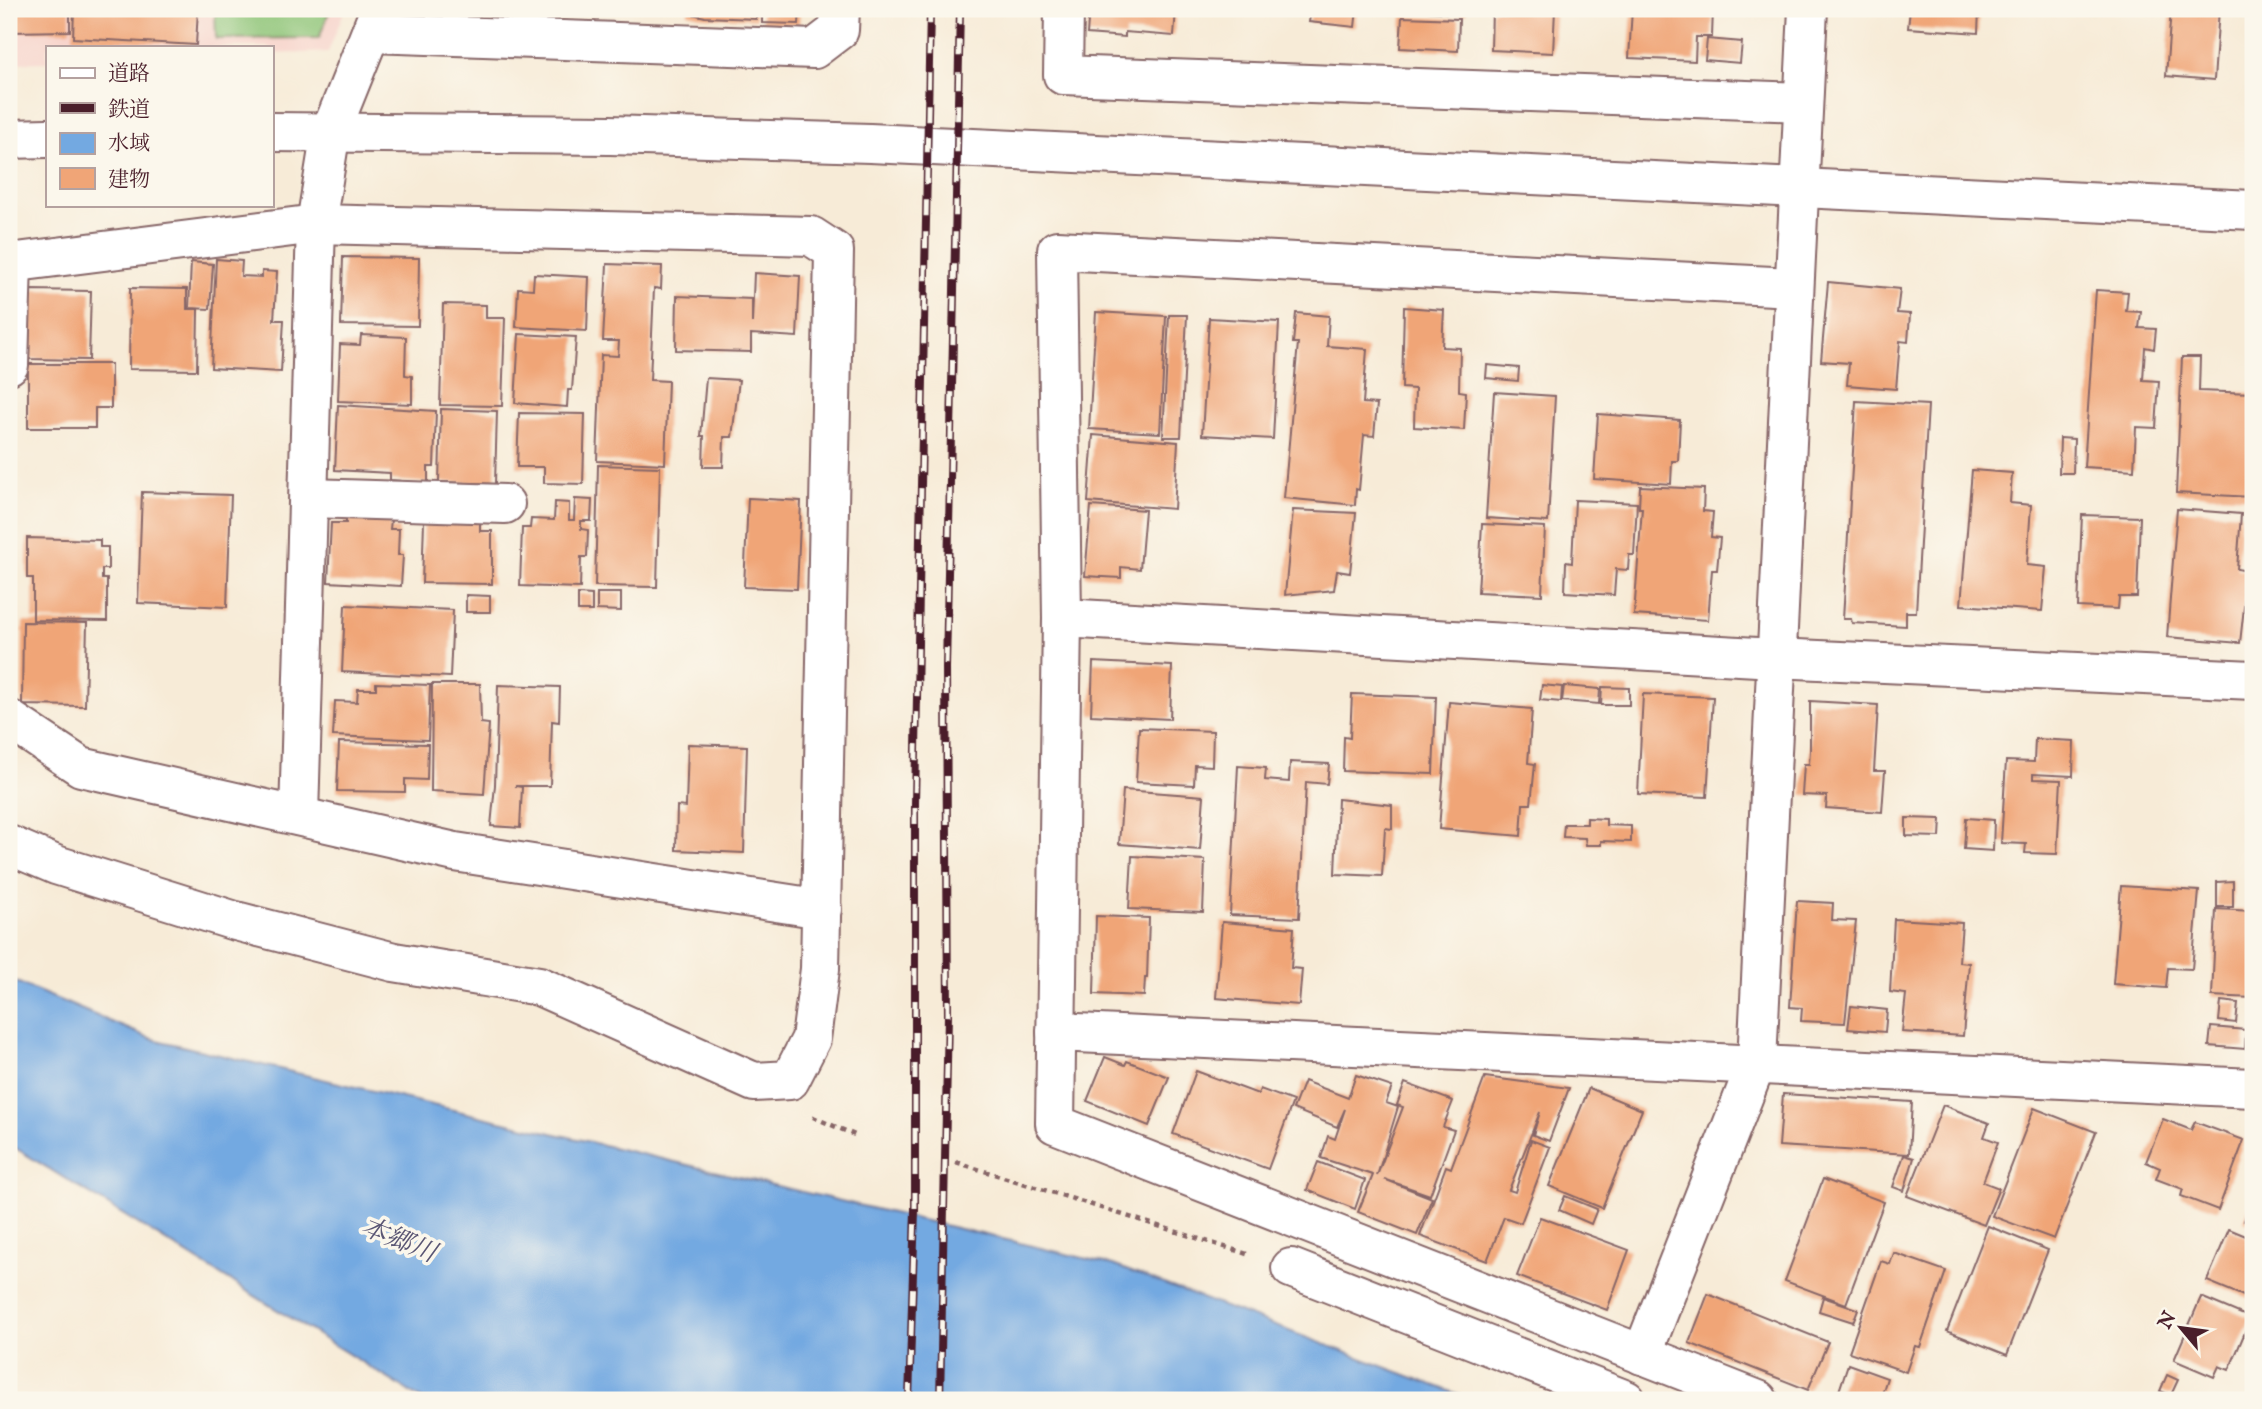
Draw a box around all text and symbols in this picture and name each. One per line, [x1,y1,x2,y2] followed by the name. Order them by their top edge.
[46,46,273,206] legend
[108,61,150,88] text: 道路
[108,97,150,124] text: 鉄道
[108,131,150,158] text: 水域
[108,167,150,194] text: 建物
[356,1210,444,1271] water label: 本郷川
[2146,1294,2216,1364] north arrow
[2153,1307,2183,1335] text: N

